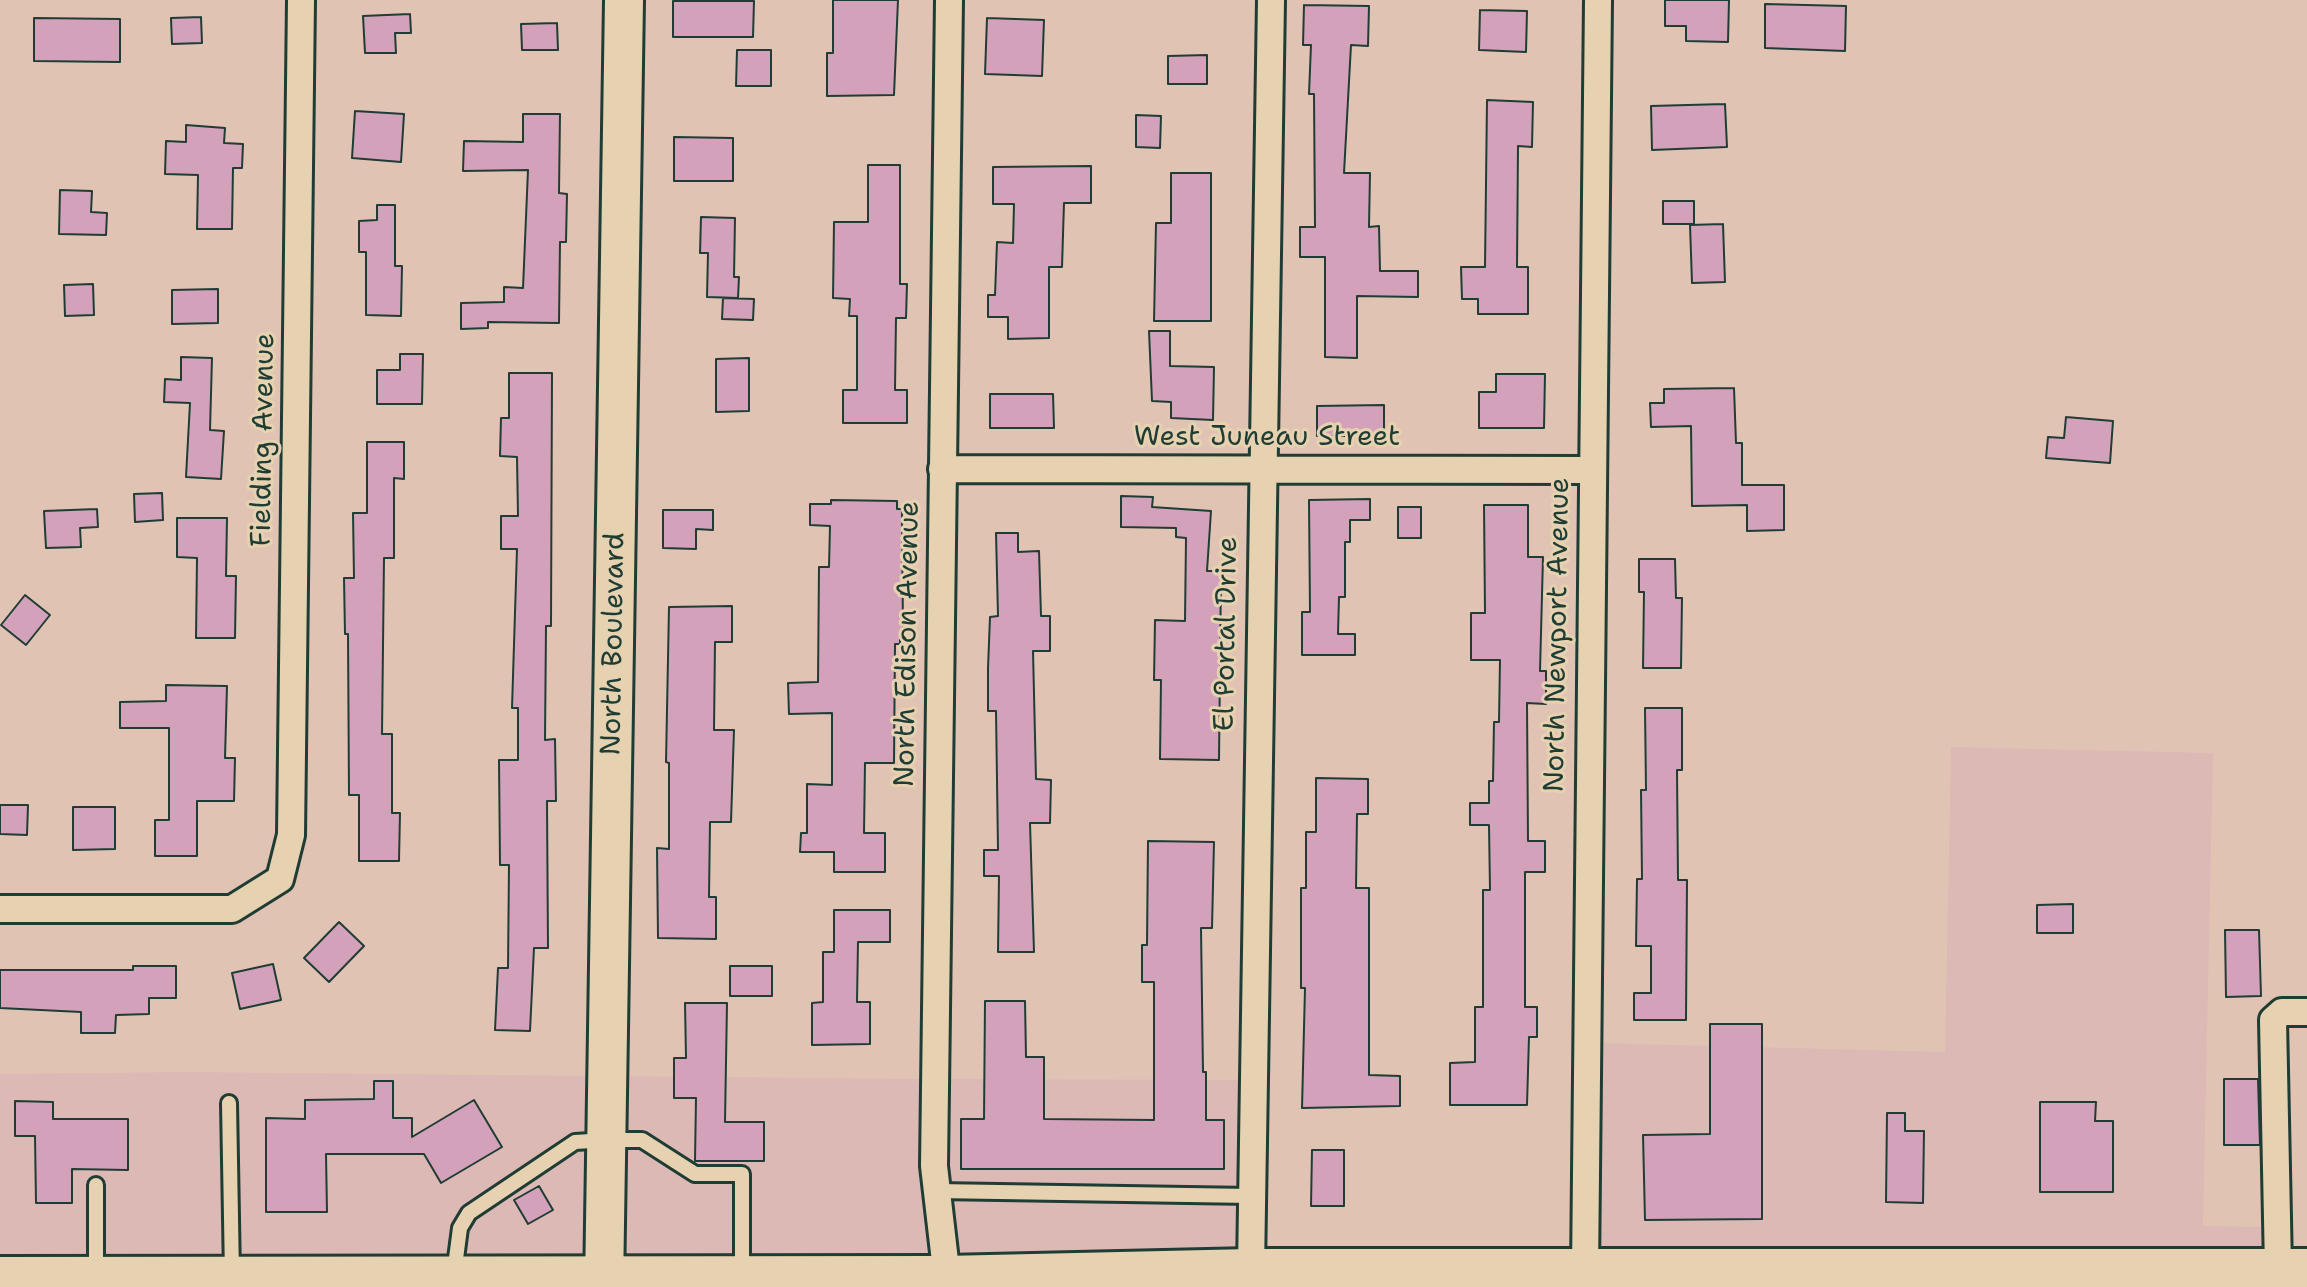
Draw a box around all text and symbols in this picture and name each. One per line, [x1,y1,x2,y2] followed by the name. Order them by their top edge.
[245,333,283,547] street label: Fielding Avenue
[1134,421,1400,455] street label: West Juneau Street
[1538,477,1578,793] street label: North Newport Avenue
[889,501,927,787] street label: North Edison Avenue
[595,532,633,756] street label: North Boulevard
[1209,536,1245,732] street label: El Portal Drive

